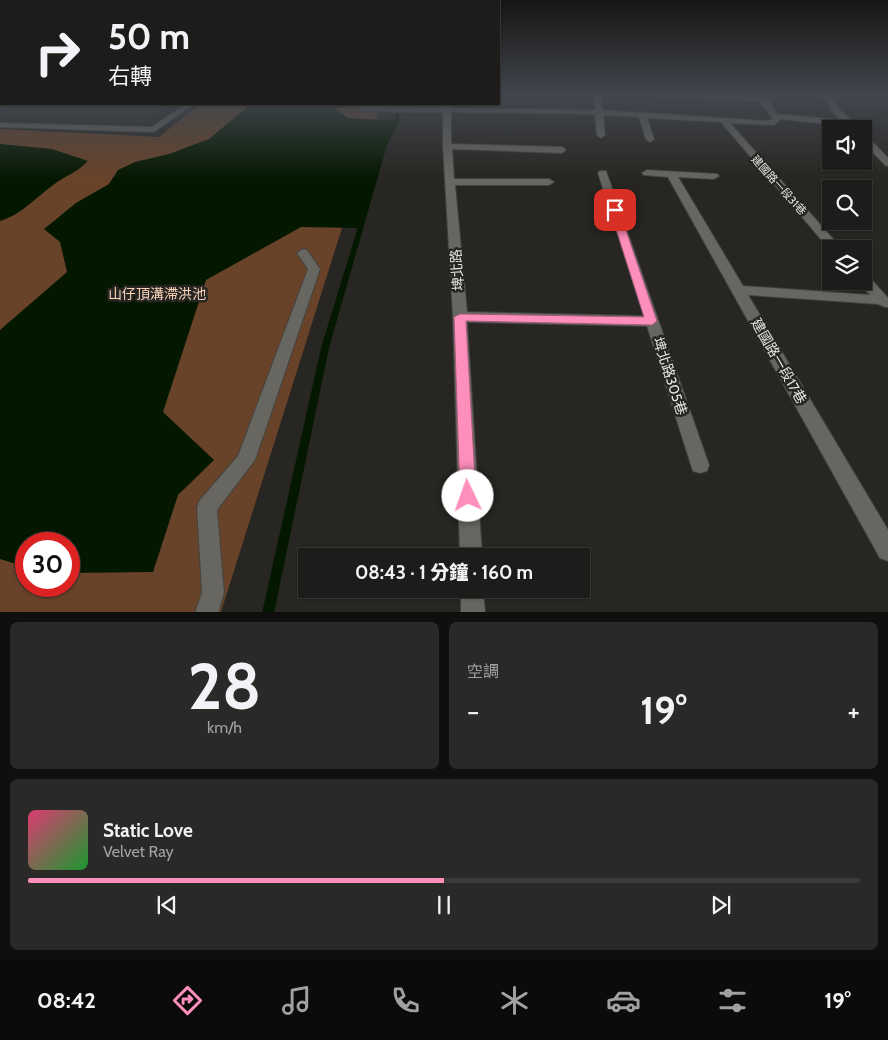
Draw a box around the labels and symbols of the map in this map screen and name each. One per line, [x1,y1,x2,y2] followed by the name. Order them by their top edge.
[749,152,809,218] street label: 建國路一段31巷
[594,189,636,231] pin
[447,248,467,292] street label: 埤北路
[108,285,206,303] park label: 山仔頂溝滯洪池
[747,315,811,407] street label: 建國路一段17巷
[649,335,691,417] street label: 埤北路305巷
[441,469,493,521] position arrow
[15,532,80,597] speed limit sign: 30

